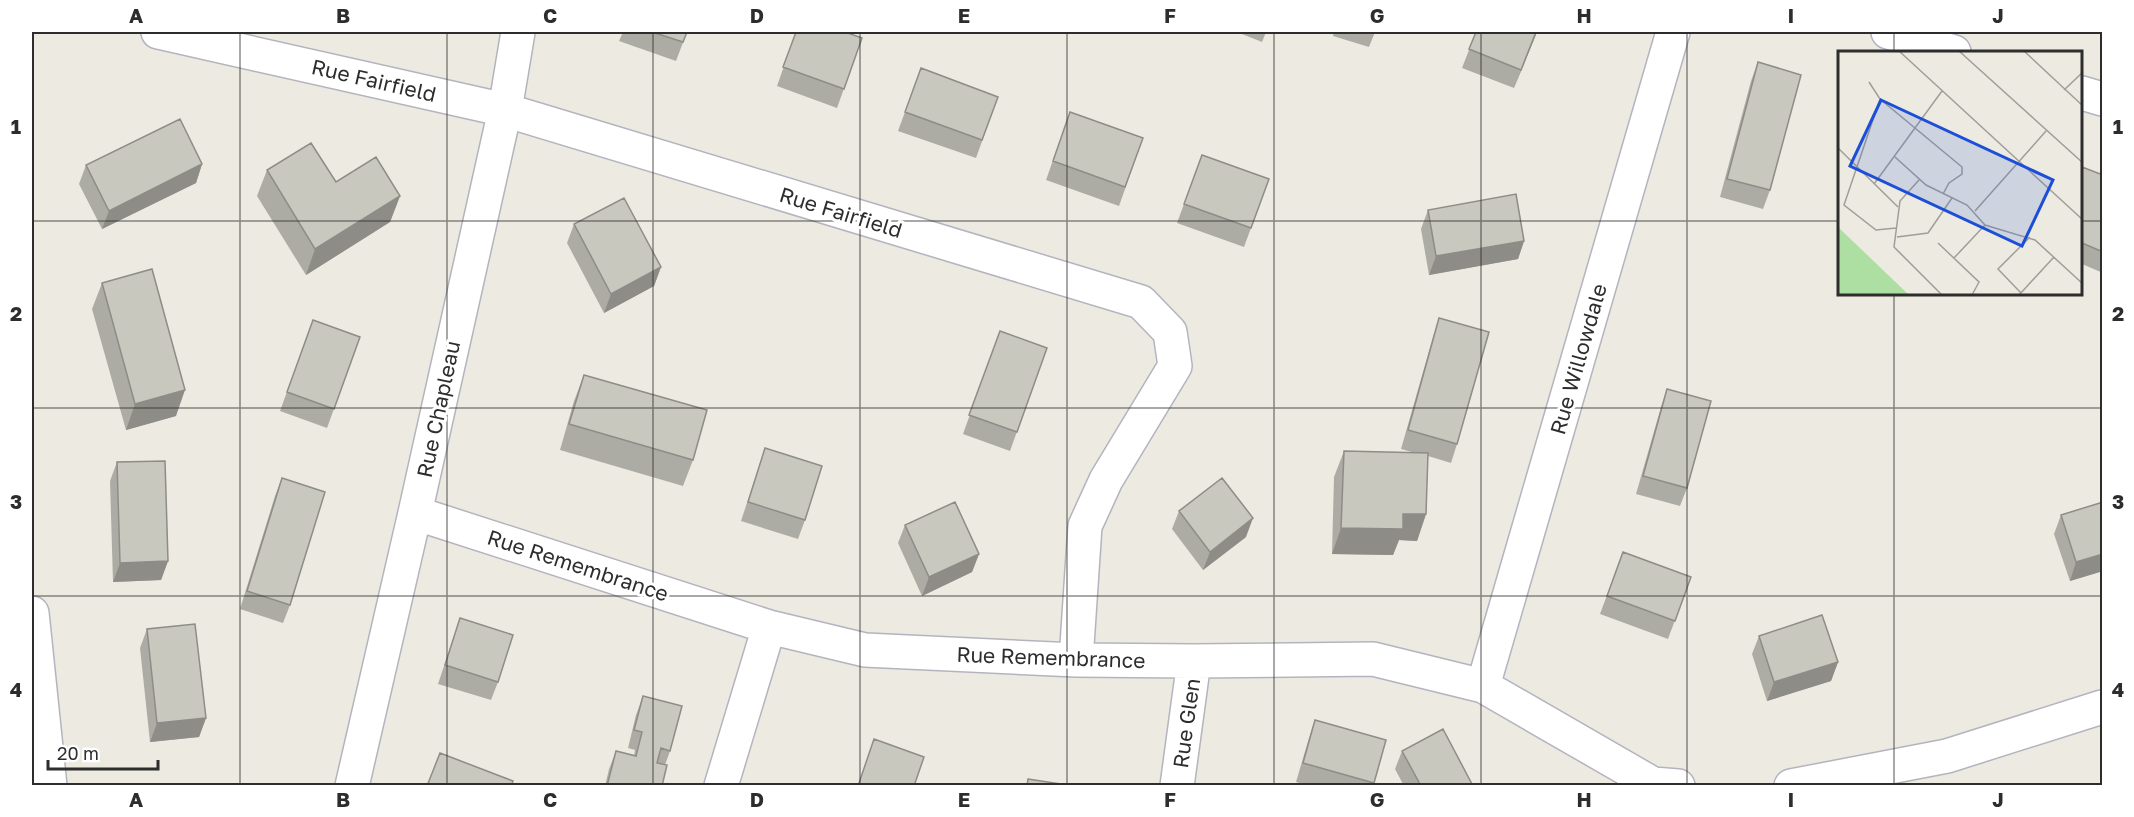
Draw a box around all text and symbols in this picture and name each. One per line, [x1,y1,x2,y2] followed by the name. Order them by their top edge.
[129,3,143,27] text: A
[336,3,350,27] text: B
[543,3,557,27] text: C
[750,3,764,27] text: D
[958,3,970,27] text: E
[1164,3,1176,27] text: F
[1370,3,1384,27] text: G
[1576,3,1592,27] text: H
[1788,3,1794,27] text: I
[1992,3,2004,27] text: J
[1838,51,2083,296] inset map
[309,53,439,107] street label: Rue Fairfield
[11,114,21,138] text: 1
[2113,114,2123,138] text: 1
[776,181,906,243] street label: Rue Fairfield
[1544,281,1612,437] street label: Rue Willowdale
[10,301,22,325] text: 2
[2112,301,2124,325] text: 2
[411,338,465,480] street label: Rue Chapleau
[10,489,22,513] text: 3
[2112,489,2124,513] text: 3
[484,523,672,607] street label: Rue Remembrance
[956,641,1146,673] street label: Rue Remembrance
[1167,676,1205,770] street label: Rue Glen
[10,677,22,701] text: 4
[2112,677,2124,701] text: 4
[48,733,158,771] scale bar
[57,742,99,764] text: 20 m
[129,787,143,811] text: A
[336,787,350,811] text: B
[543,787,557,811] text: C
[750,787,764,811] text: D
[958,787,970,811] text: E
[1164,787,1176,811] text: F
[1370,787,1384,811] text: G
[1576,787,1592,811] text: H
[1788,787,1794,811] text: I
[1992,787,2004,811] text: J

